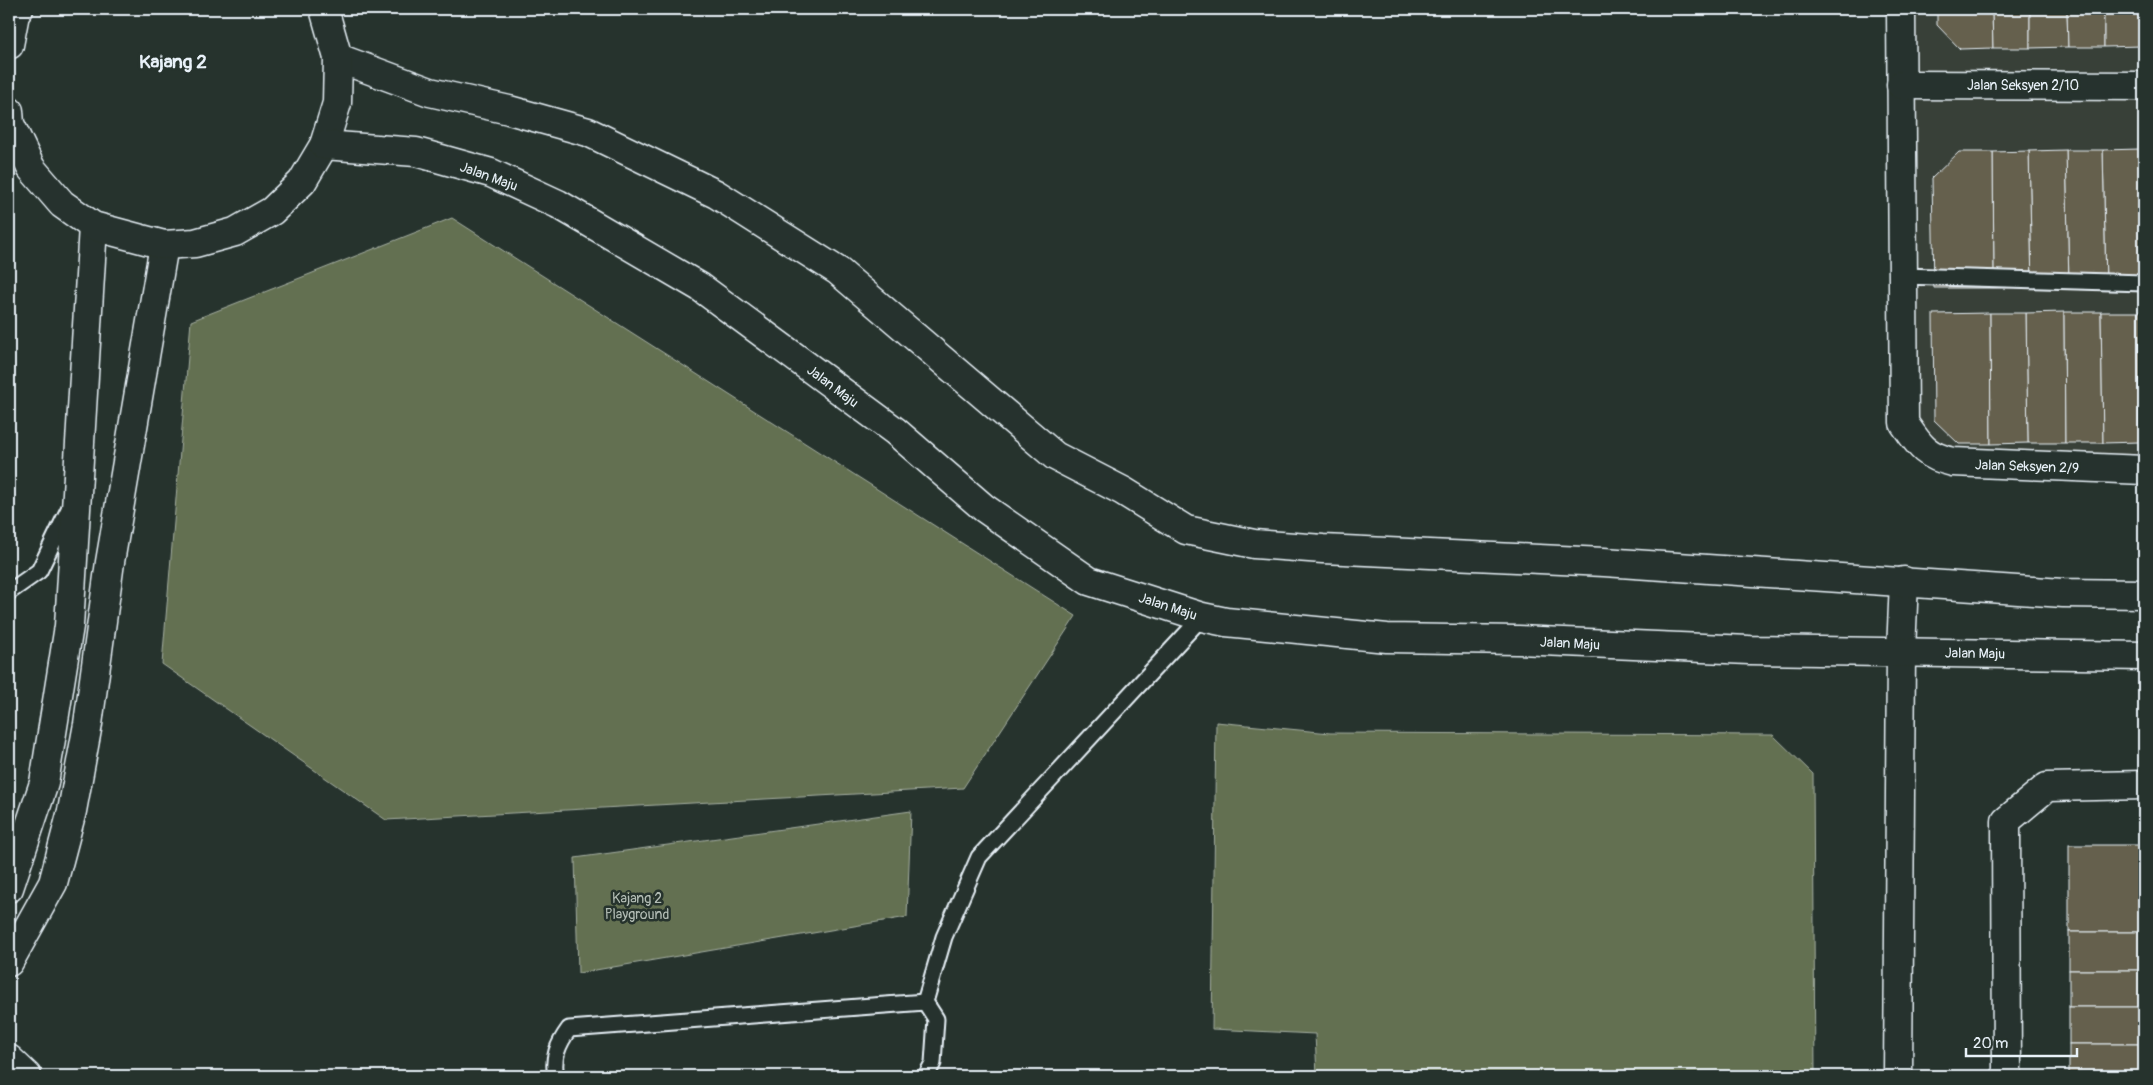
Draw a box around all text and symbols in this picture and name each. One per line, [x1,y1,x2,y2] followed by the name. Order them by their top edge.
[139,50,207,74] district label: Kajang 2
[1967,77,2079,94] street label: Jalan Seksyen 2/10
[458,158,520,195] street label: Jalan Maju
[804,362,862,411] street label: Jalan Maju
[1975,456,2079,477] street label: Jalan Seksyen 2/9
[1137,589,1199,624] street label: Jalan Maju
[1539,633,1600,654] street label: Jalan Maju
[1945,644,2005,663] street label: Jalan Maju
[605,890,669,923] park label: Kajang 2 Playground
[1966,1025,2077,1057] scale bar
[1973,1034,2008,1053] text: 20 m

